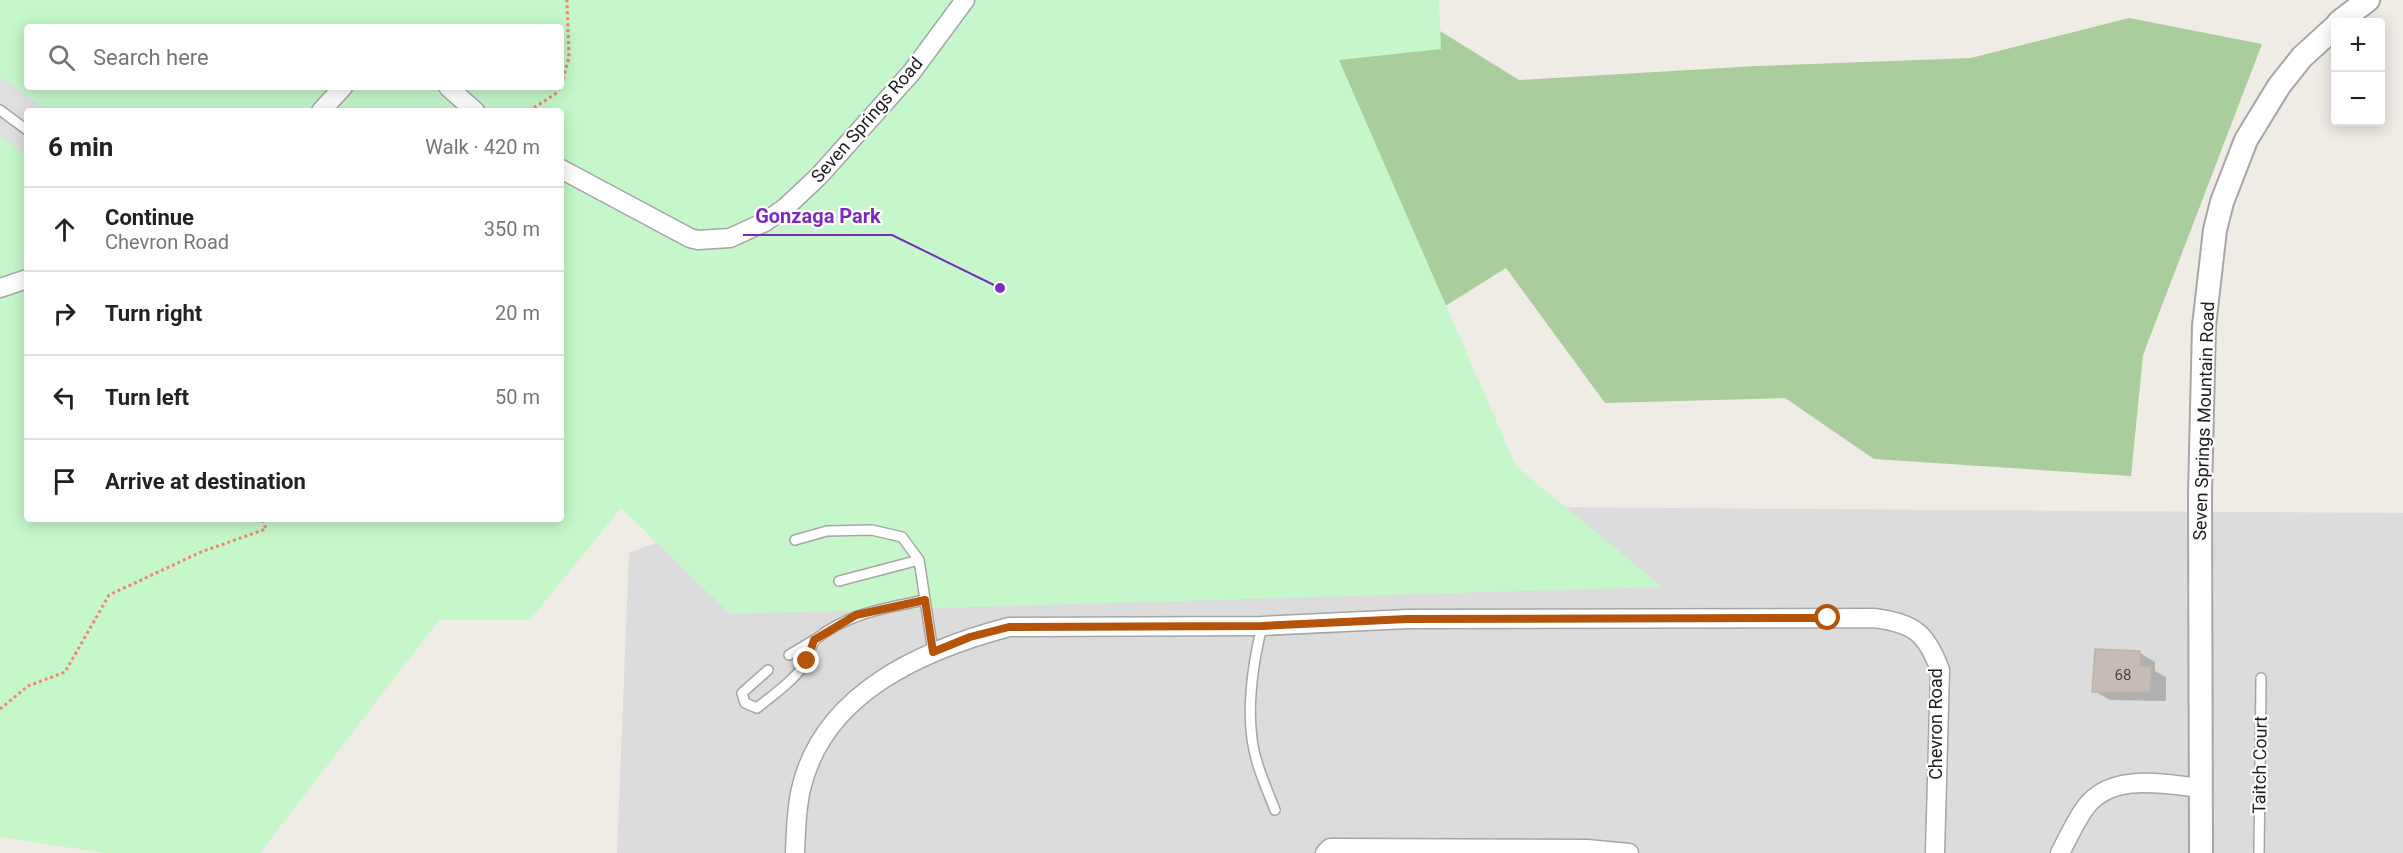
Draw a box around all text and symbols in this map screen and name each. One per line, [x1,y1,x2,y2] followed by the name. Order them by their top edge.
[2331,18,2385,126] map controls
[2331,18,2385,72] button: +
[24,24,564,90] search box
[45,41,78,74] icon: search
[93,45,209,70] text: Search here
[807,53,927,187] street label: Seven Springs Road
[2331,72,2385,126] button: −
[48,132,113,162] text: 6 min
[425,135,540,159] text: Walk · 420 m
[743,197,892,235] callout: Gonzaga Park
[755,204,881,228] text: Gonzaga Park
[105,205,194,230] text: Continue
[48,213,81,246] icon: ahead
[484,217,540,241] text: 350 m
[105,230,229,254] text: Chevron Road
[48,297,81,330] icon: right
[105,301,202,326] text: Turn right
[495,301,540,325] text: 20 m
[2189,301,2218,541] street label: Seven Springs Mountain Road
[48,381,81,414] icon: left
[105,385,189,410] text: Turn left
[495,385,540,409] text: 50 m
[48,465,81,498] icon: arrive
[105,469,306,494] text: Arrive at destination
[1814,604,1840,630] route start
[793,647,819,673] route end
[2115,666,2131,684] house number: 68
[1925,668,1946,780] street label: Chevron Road
[2248,716,2271,814] street label: Taitch Court

